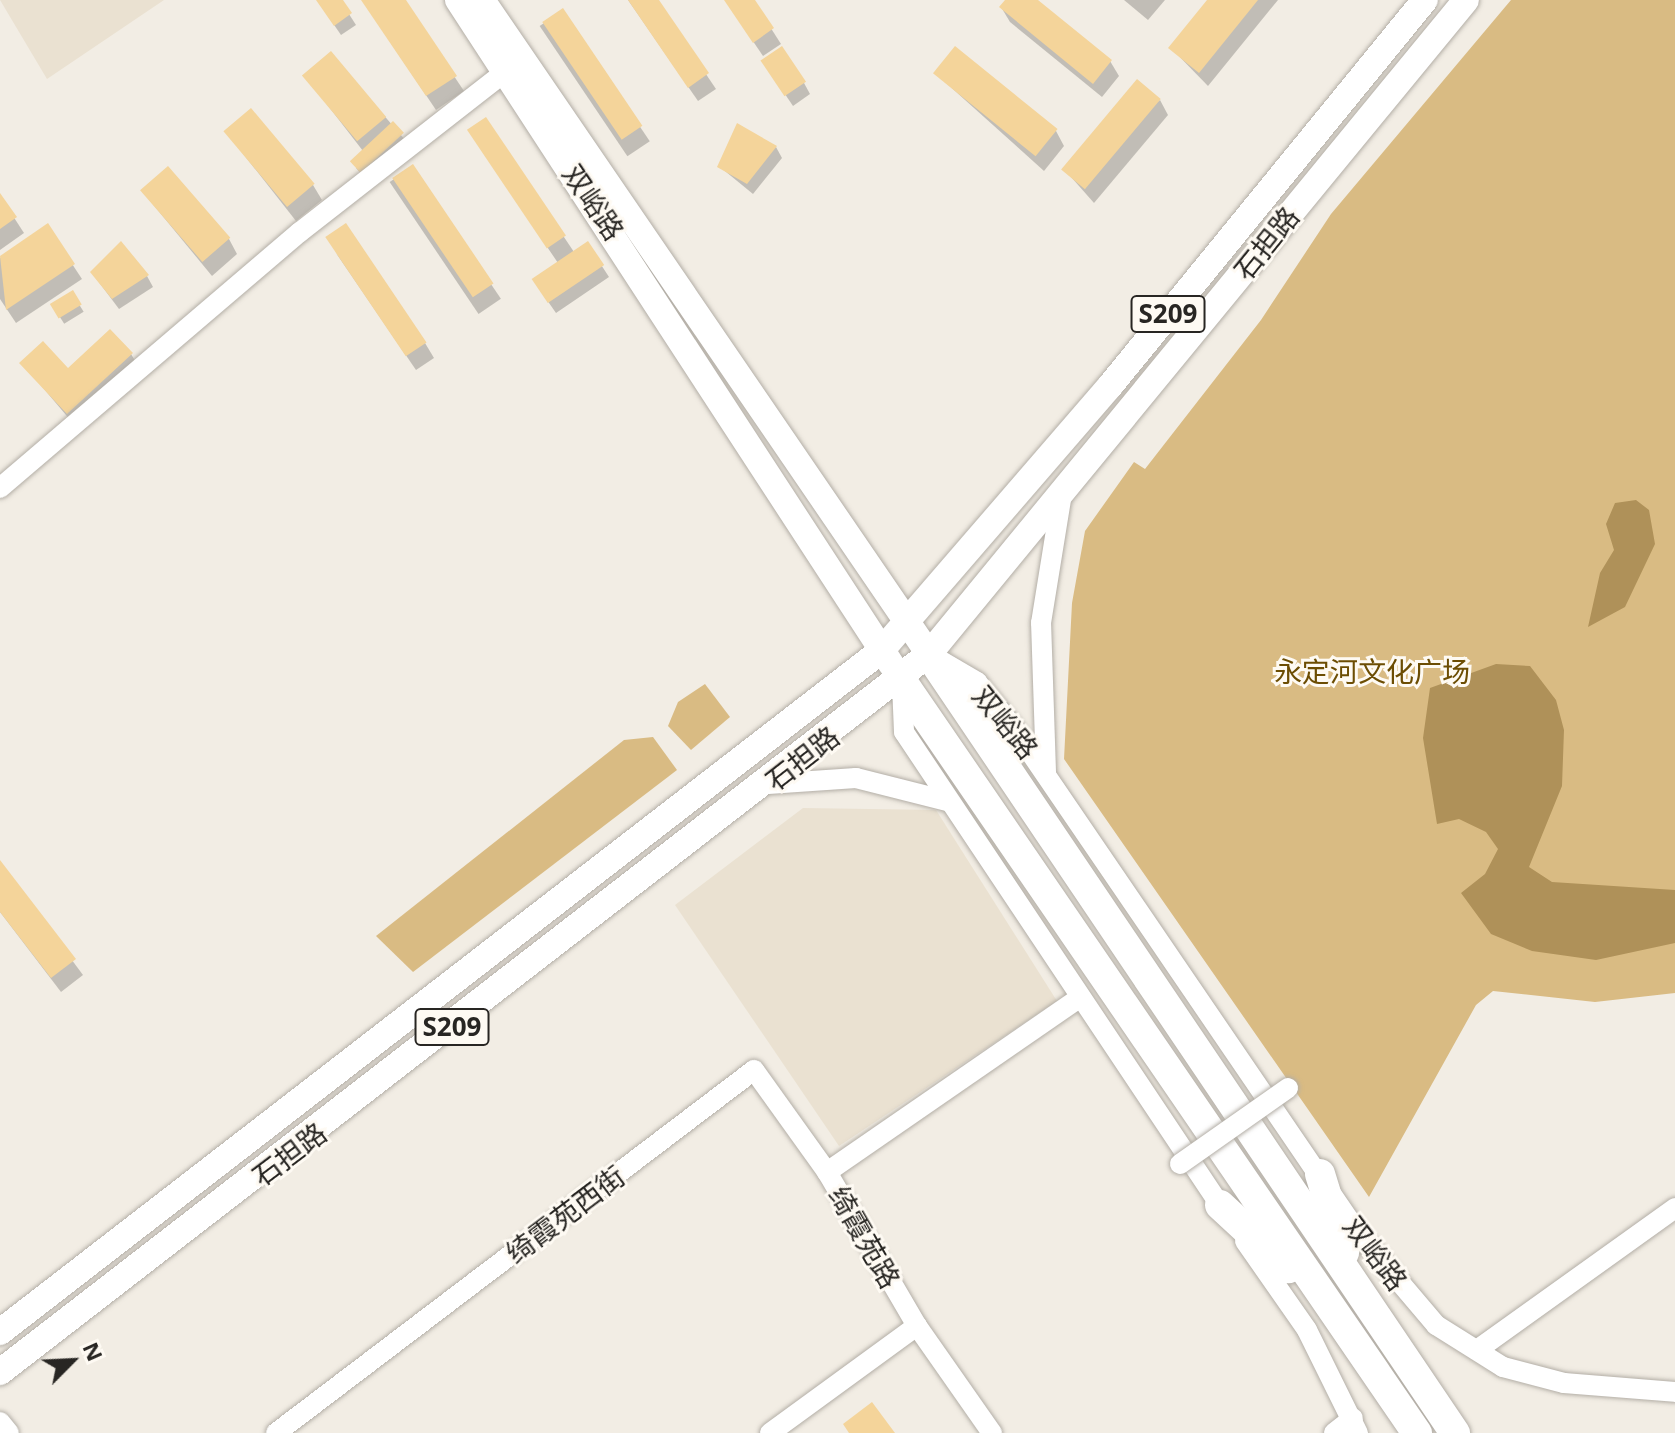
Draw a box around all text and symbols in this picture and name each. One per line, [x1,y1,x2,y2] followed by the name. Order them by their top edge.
[557,158,631,246] street label: 双峪路
[1227,200,1305,286] street label: 石担路
[1130,292,1206,336] road number: S209
[1274,654,1470,688] park label: 永定河文化广场
[967,679,1045,765] street label: 双峪路
[759,719,845,797] street label: 石担路
[414,1005,490,1049] road number: S209
[245,1115,333,1193] street label: 石担路
[499,1158,631,1270] street label: 绮霞苑西街
[822,1180,908,1294] street label: 绮霞苑路
[1337,1209,1415,1297] street label: 双峪路
[32,1321,112,1401] north arrow
[77,1337,111,1366] text: N

